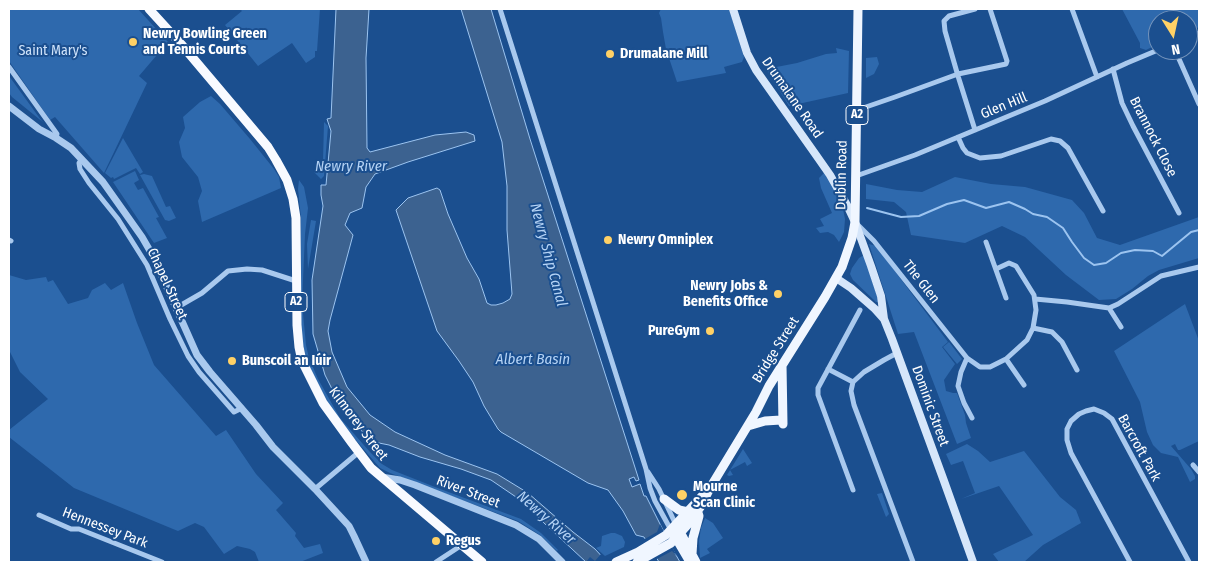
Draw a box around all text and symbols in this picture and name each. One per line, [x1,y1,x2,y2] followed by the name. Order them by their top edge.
[1148,10,1198,60] north arrow
[143,26,267,58] place label: Newry Bowling Green and Tennis Courts
[127,36,139,48] marker: Newry Bowling Green and Tennis Courts
[1170,40,1181,58] text: N
[18,43,88,59] park label: Saint Mary's
[620,46,708,62] place label: Drumalane Mill
[604,48,616,60] marker: Drumalane Mill
[758,54,826,142] street label: Drumalane Road
[978,89,1030,123] street label: Glen Hill
[1126,94,1180,180] street label: Brannock Close
[846,106,868,124] road number: A2
[833,140,851,210] street label: Dublin Road
[315,158,387,176] water label: Newry River
[526,201,570,309] water label: Newry Ship Canal
[618,232,713,248] place label: Newry Omniplex
[602,234,614,246] marker: Newry Omniplex
[143,246,191,322] street label: Chapel Street
[899,257,943,307] street label: The Glen
[683,278,768,310] place label: Newry Jobs & Benefits Office
[772,288,784,300] marker: Newry Jobs & Benefits Office
[285,292,307,312] road number: A2
[749,314,803,386] street label: Bridge Street
[648,323,700,339] place label: PureGym
[704,325,716,337] marker: PureGym
[496,351,570,369] water label: Albert Basin
[242,353,331,369] place label: Bunscoil an Iúir
[226,355,238,367] marker: Bunscoil an Iúir
[908,363,952,449] street label: Dominic Street
[325,384,391,464] street label: Kilmorey Street
[1114,412,1164,484] street label: Barcroft Park
[434,472,502,512] street label: River Street
[693,479,755,512] place label: Mourne Scan Clinic
[513,488,579,548] water label: Newry River
[675,488,689,502] marker: Mourne Scan Clinic
[60,504,150,552] street label: Hennessey Park
[446,533,481,549] place label: Regus
[430,535,442,547] marker: Regus

